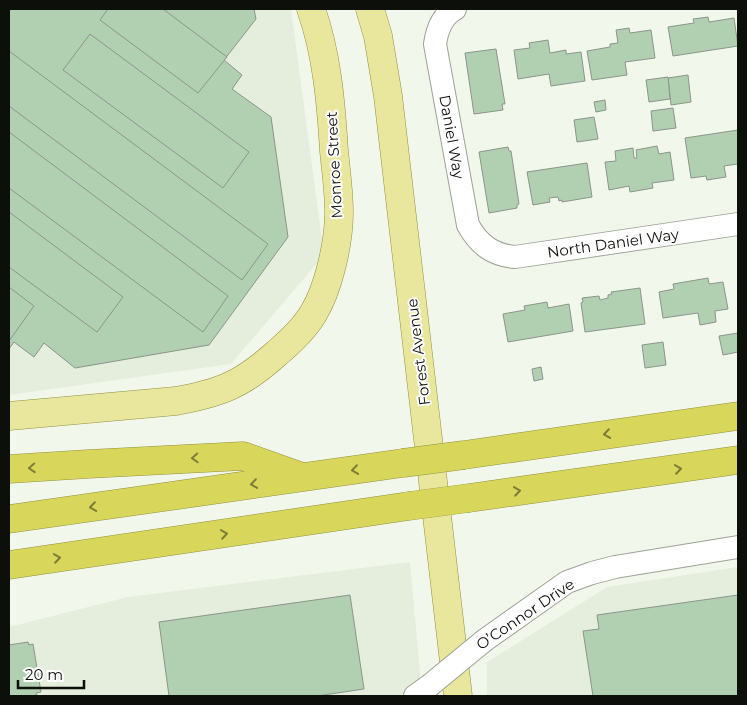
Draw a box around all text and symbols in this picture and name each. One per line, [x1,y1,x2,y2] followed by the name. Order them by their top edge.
[435,94,469,181] street label: Daniel Way
[322,111,346,219] street label: Monroe Street
[546,224,681,262] street label: North Daniel Way
[402,298,434,406] street label: Forest Avenue
[603,428,611,439] one-way arrow
[190,453,198,464] one-way arrow
[28,462,36,473] one-way arrow
[351,464,359,475] one-way arrow
[675,464,683,475] one-way arrow
[250,478,258,489] one-way arrow
[514,486,522,497] one-way arrow
[89,501,97,512] one-way arrow
[220,529,228,540] one-way arrow
[53,554,61,564] one-way arrow
[472,574,578,654] street label: O’Connor Drive
[18,658,84,690] scale bar
[25,665,63,684] text: 20 m

